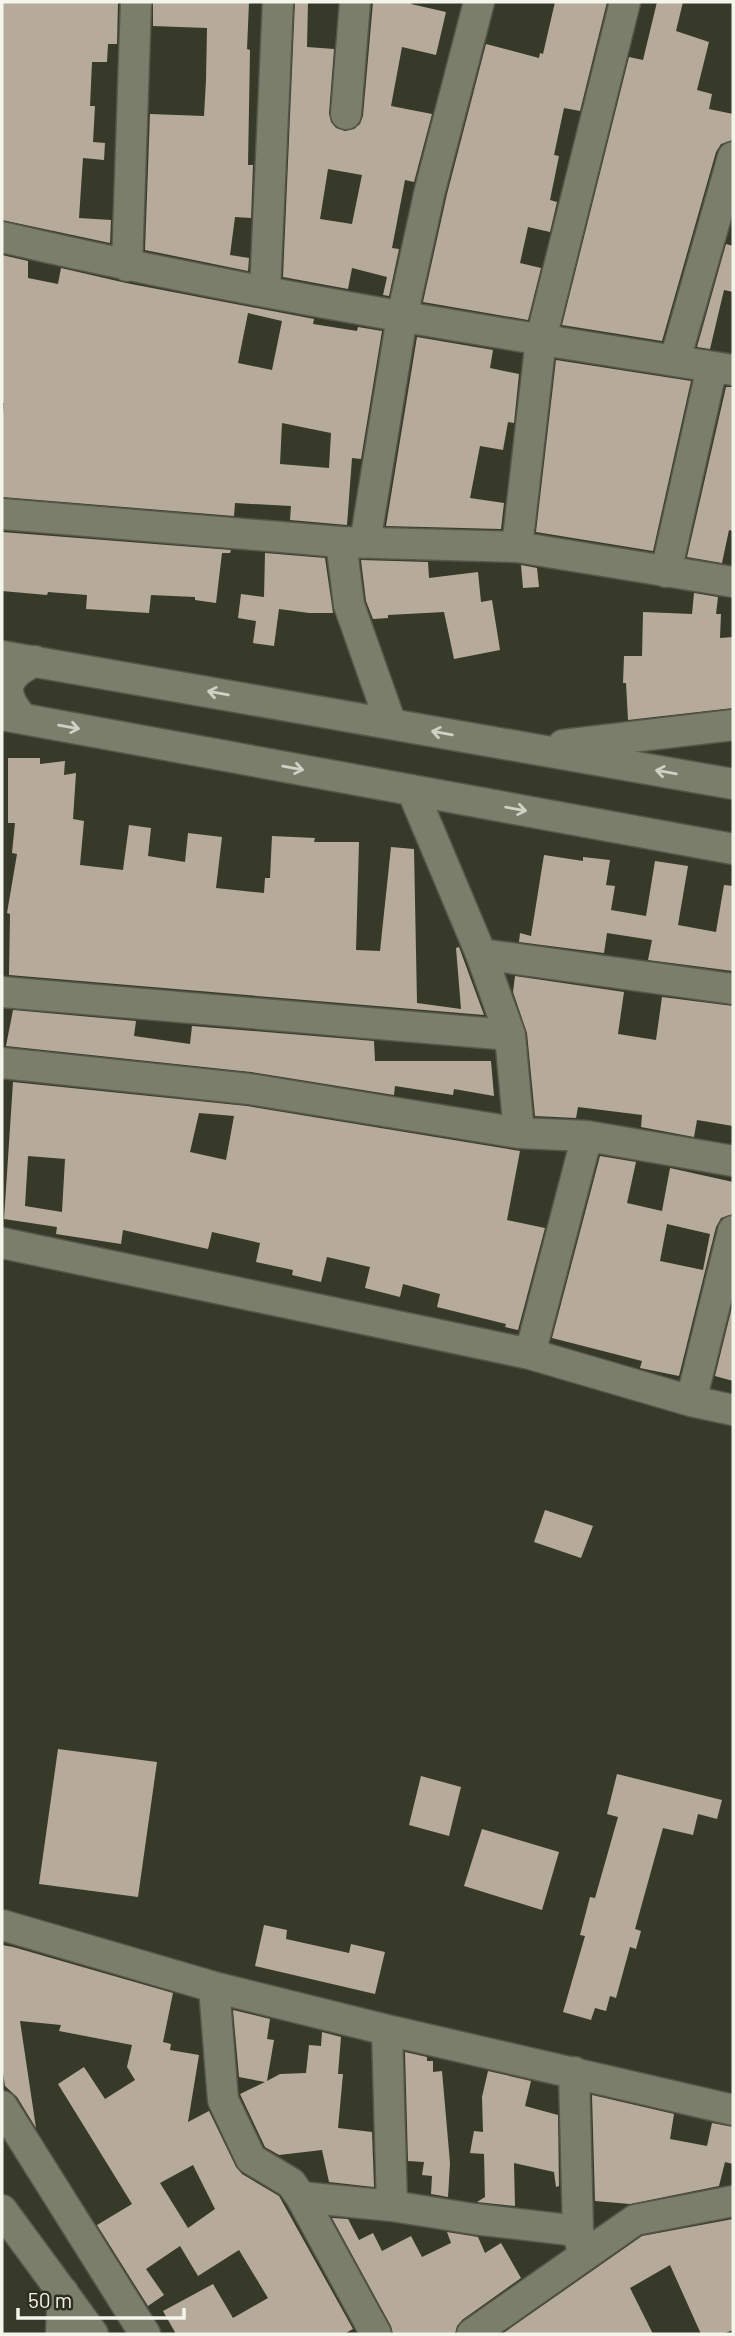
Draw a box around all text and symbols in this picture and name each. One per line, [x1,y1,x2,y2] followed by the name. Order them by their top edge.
[207,686,230,700] one-way arrow
[57,721,80,735] one-way arrow
[431,726,454,739] one-way arrow
[281,762,304,775] one-way arrow
[655,765,678,778] one-way arrow
[504,803,527,817] one-way arrow
[18,2276,184,2320] scale bar
[28,2287,72,2312] text: 50 m

